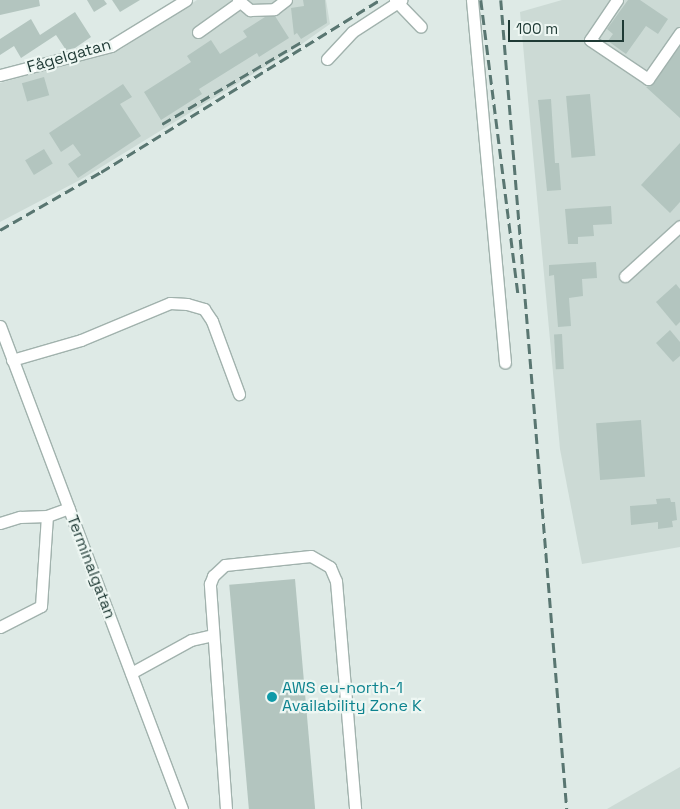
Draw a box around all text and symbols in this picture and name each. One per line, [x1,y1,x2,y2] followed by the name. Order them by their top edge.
[510,10,626,42] scale bar
[516,19,558,38] text: 100 m
[25,35,113,77] street label: Fågelgatan
[62,513,120,621] street label: Terminalgatan
[282,678,422,716] place label: AWS eu-north-1 Availability Zone K
[266,691,278,703] marker: AWS eu-north-1 Availability Zone K

